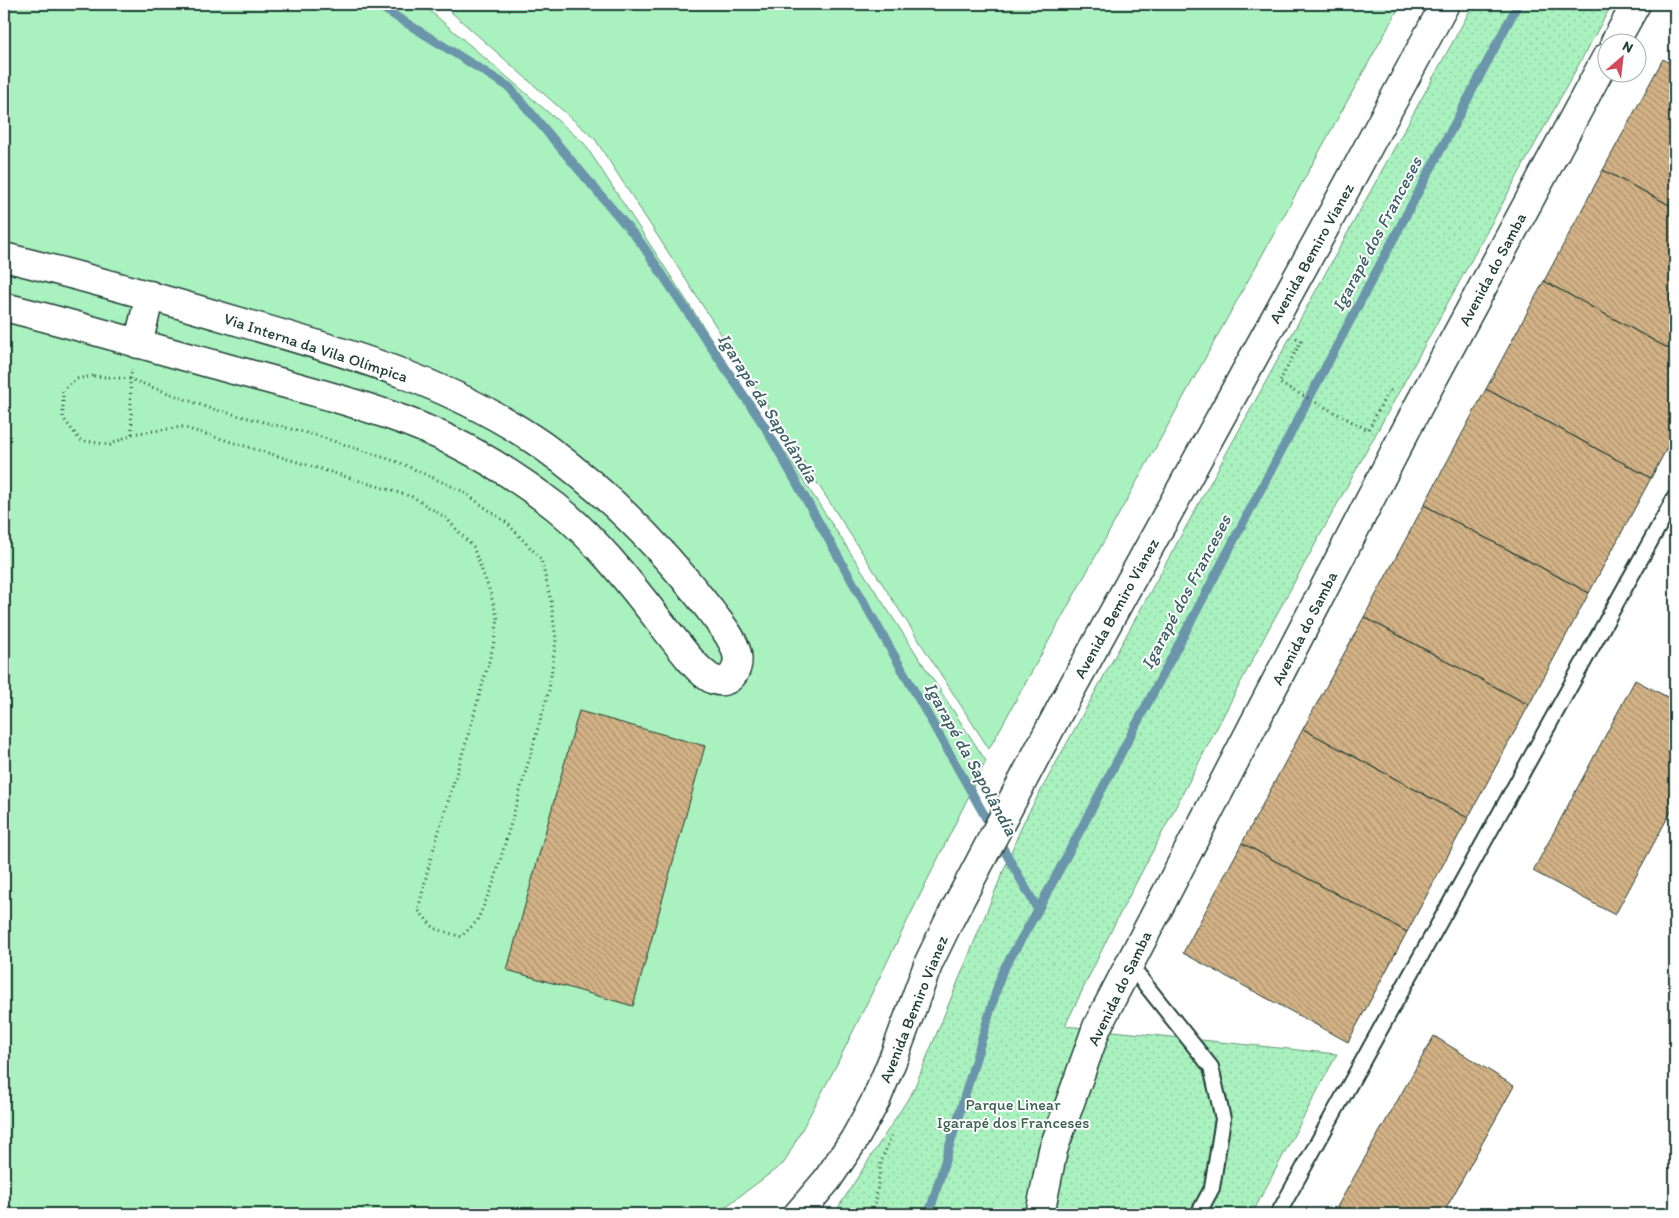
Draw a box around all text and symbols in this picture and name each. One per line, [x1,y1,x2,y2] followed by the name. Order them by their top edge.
[1596,32,1646,82] north arrow
[1620,37,1636,57] text: N
[1327,152,1427,315] water label: Igarapé dos Franceses
[1265,179,1358,327] street label: Avenida Bemiro Vianez
[1455,209,1531,329] street label: Avenida do Samba
[222,309,410,386] street label: Via Interna da Vila Olímpica
[713,329,823,487] water label: Igarapé da Sapolândia
[1136,510,1236,673] water label: Igarapé dos Franceses
[1070,534,1163,682] street label: Avenida Bemiro Vianez
[1268,567,1342,688] street label: Avenida do Samba
[920,678,1023,840] water label: Igarapé da Sapolândia
[1083,927,1156,1049] street label: Avenida do Samba
[875,932,952,1086] street label: Avenida Bemiro Vianez
[937,1095,1089,1132] park label: Parque Linear Igarapé dos Franceses

